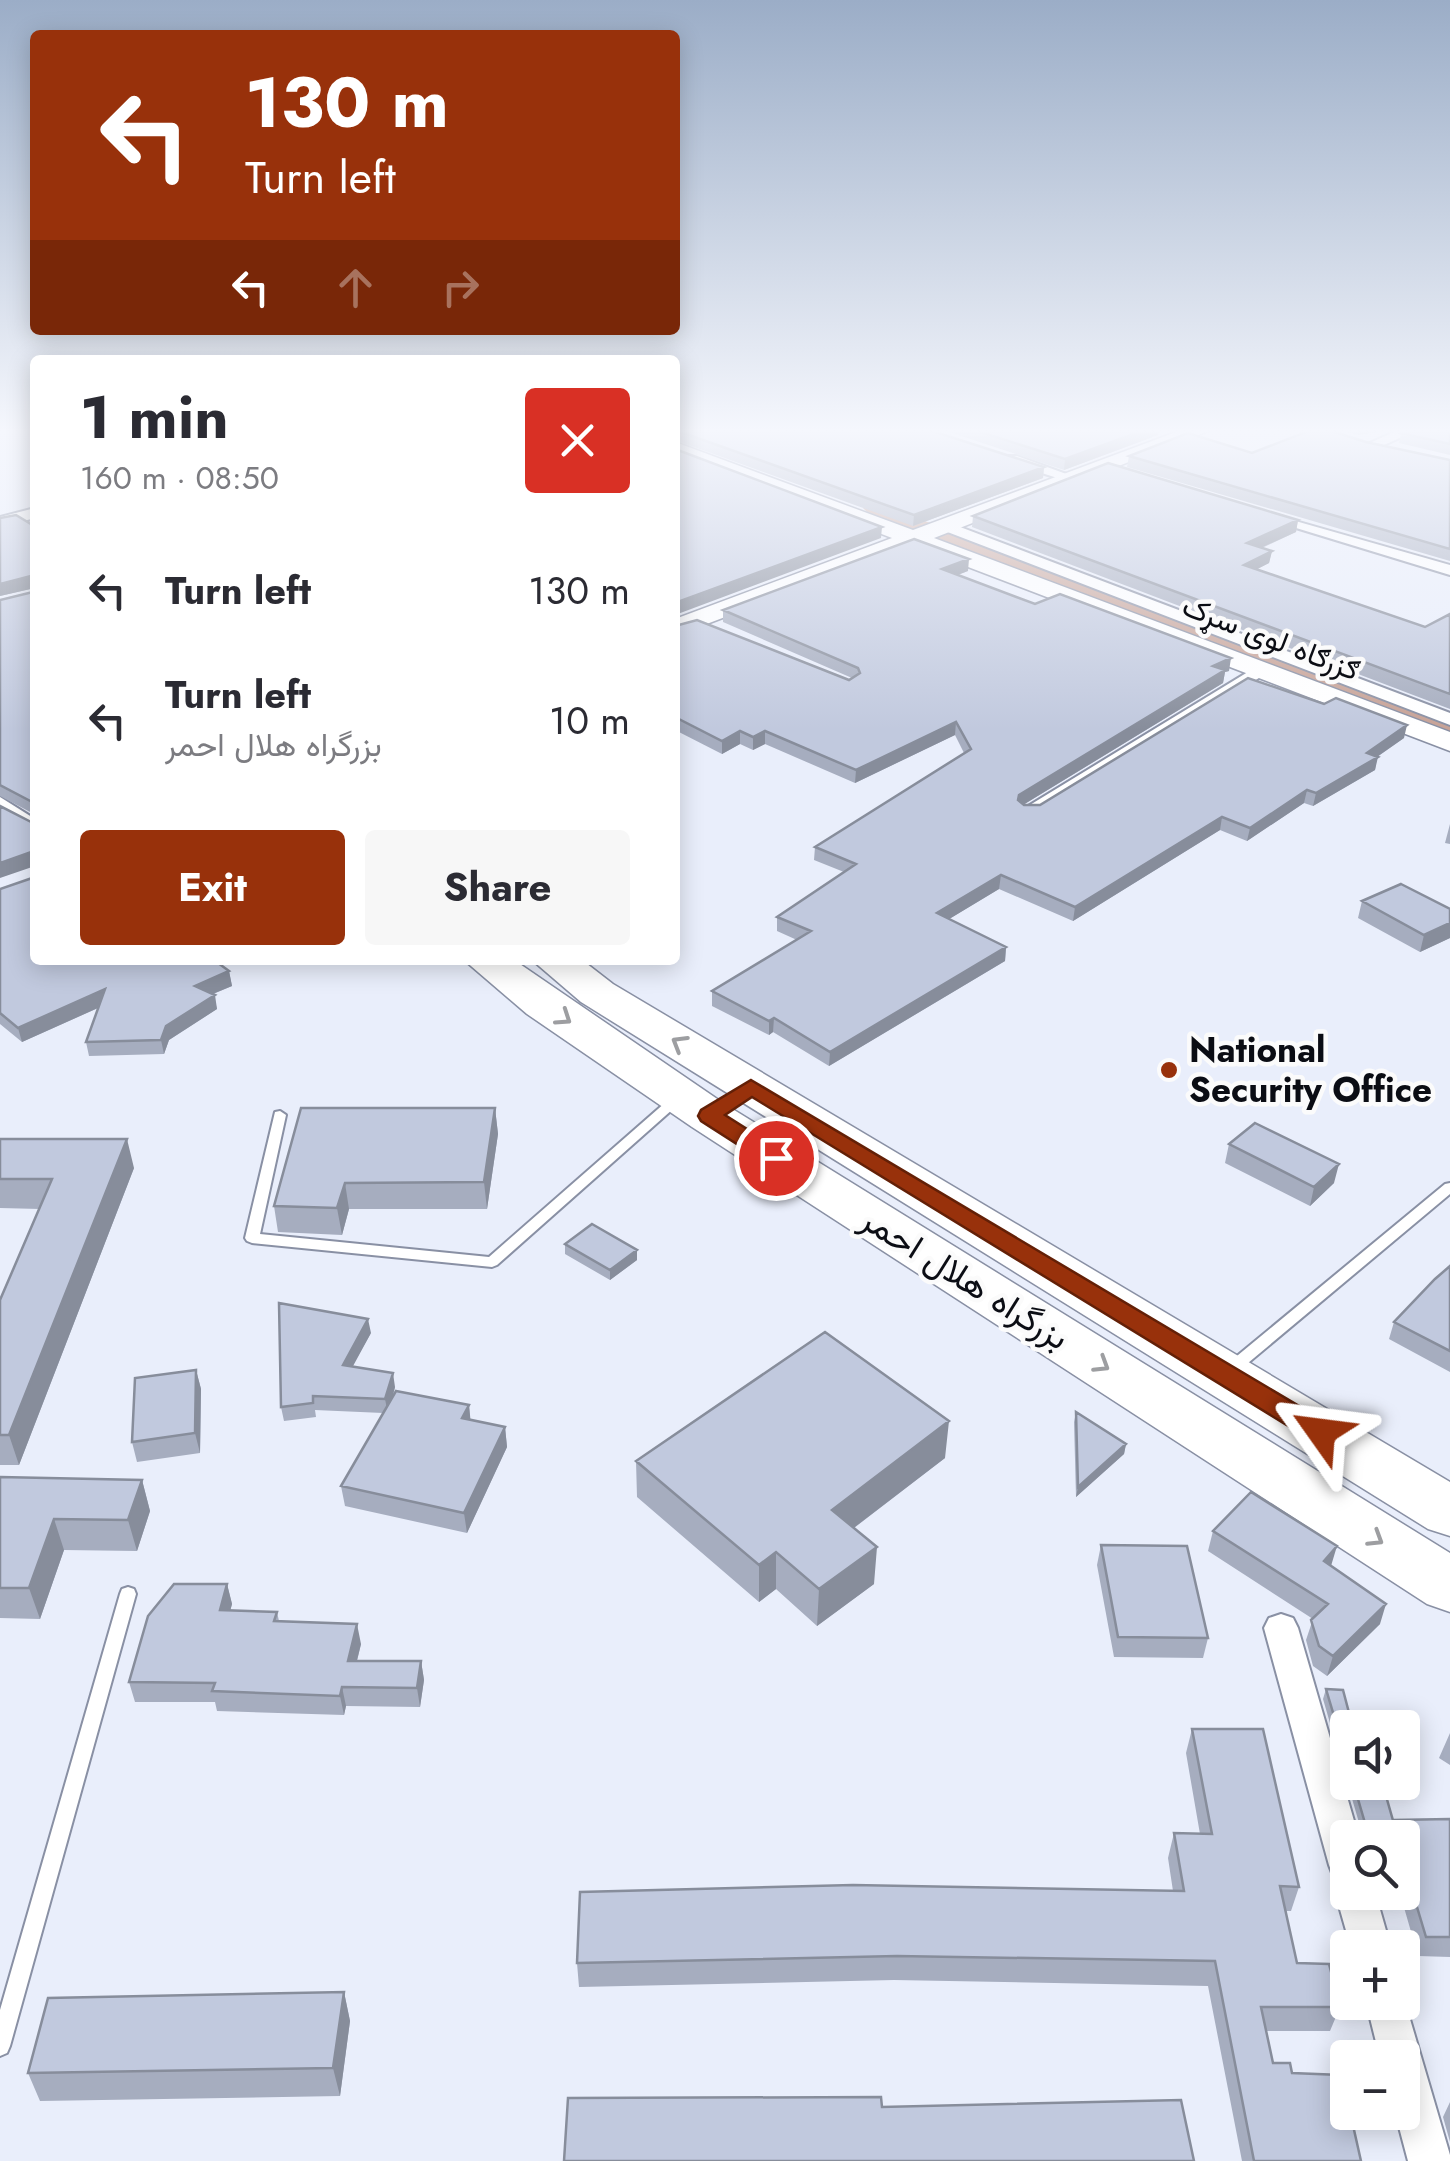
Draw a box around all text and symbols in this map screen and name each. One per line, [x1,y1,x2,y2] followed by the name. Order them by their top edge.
[245,52,449,153] text: 130 m
[80,70,210,200] icon: left
[245,145,396,210] text: Turn left
[223,260,278,315] icon: left
[328,260,383,315] icon: ahead
[433,260,488,315] icon: right
[80,374,229,461] text: 1 min
[525,388,630,493] button: close
[80,455,279,501] text: 160 m · 08:50
[80,563,135,618] icon: left
[165,563,311,618] text: Turn left
[528,563,630,618] text: 130 m
[1176,584,1366,691] street label: ګزرګاه لوی سړک
[165,667,311,722] text: Turn left
[80,693,135,748] icon: left
[549,693,630,748] text: 10 m
[165,722,382,768] text: بزرگراه هلال احمر
[80,830,345,945] button: Exit
[365,830,630,945] button: Share
[553,1006,571,1025] one-way arrow
[1189,1025,1432,1115] place label: National Security Office
[672,1036,690,1055] one-way arrow
[1158,1059,1180,1081] marker: National Security Office
[734,1116,819,1201] pin
[749,1131,804,1186] icon: arrive
[850,1193,1079,1362] street label: بزرگراه هلال احمر
[1091,1352,1109,1371] one-way arrow
[1269,1380,1373,1484] position arrow
[1365,1527,1383,1546] one-way arrow
[1330,1710,1420,2130] map controls
[1330,1710,1420,1800] button: sound
[1330,1820,1420,1910] button: search
[1330,1930,1420,2020] button: +
[1330,2040,1420,2130] button: −

